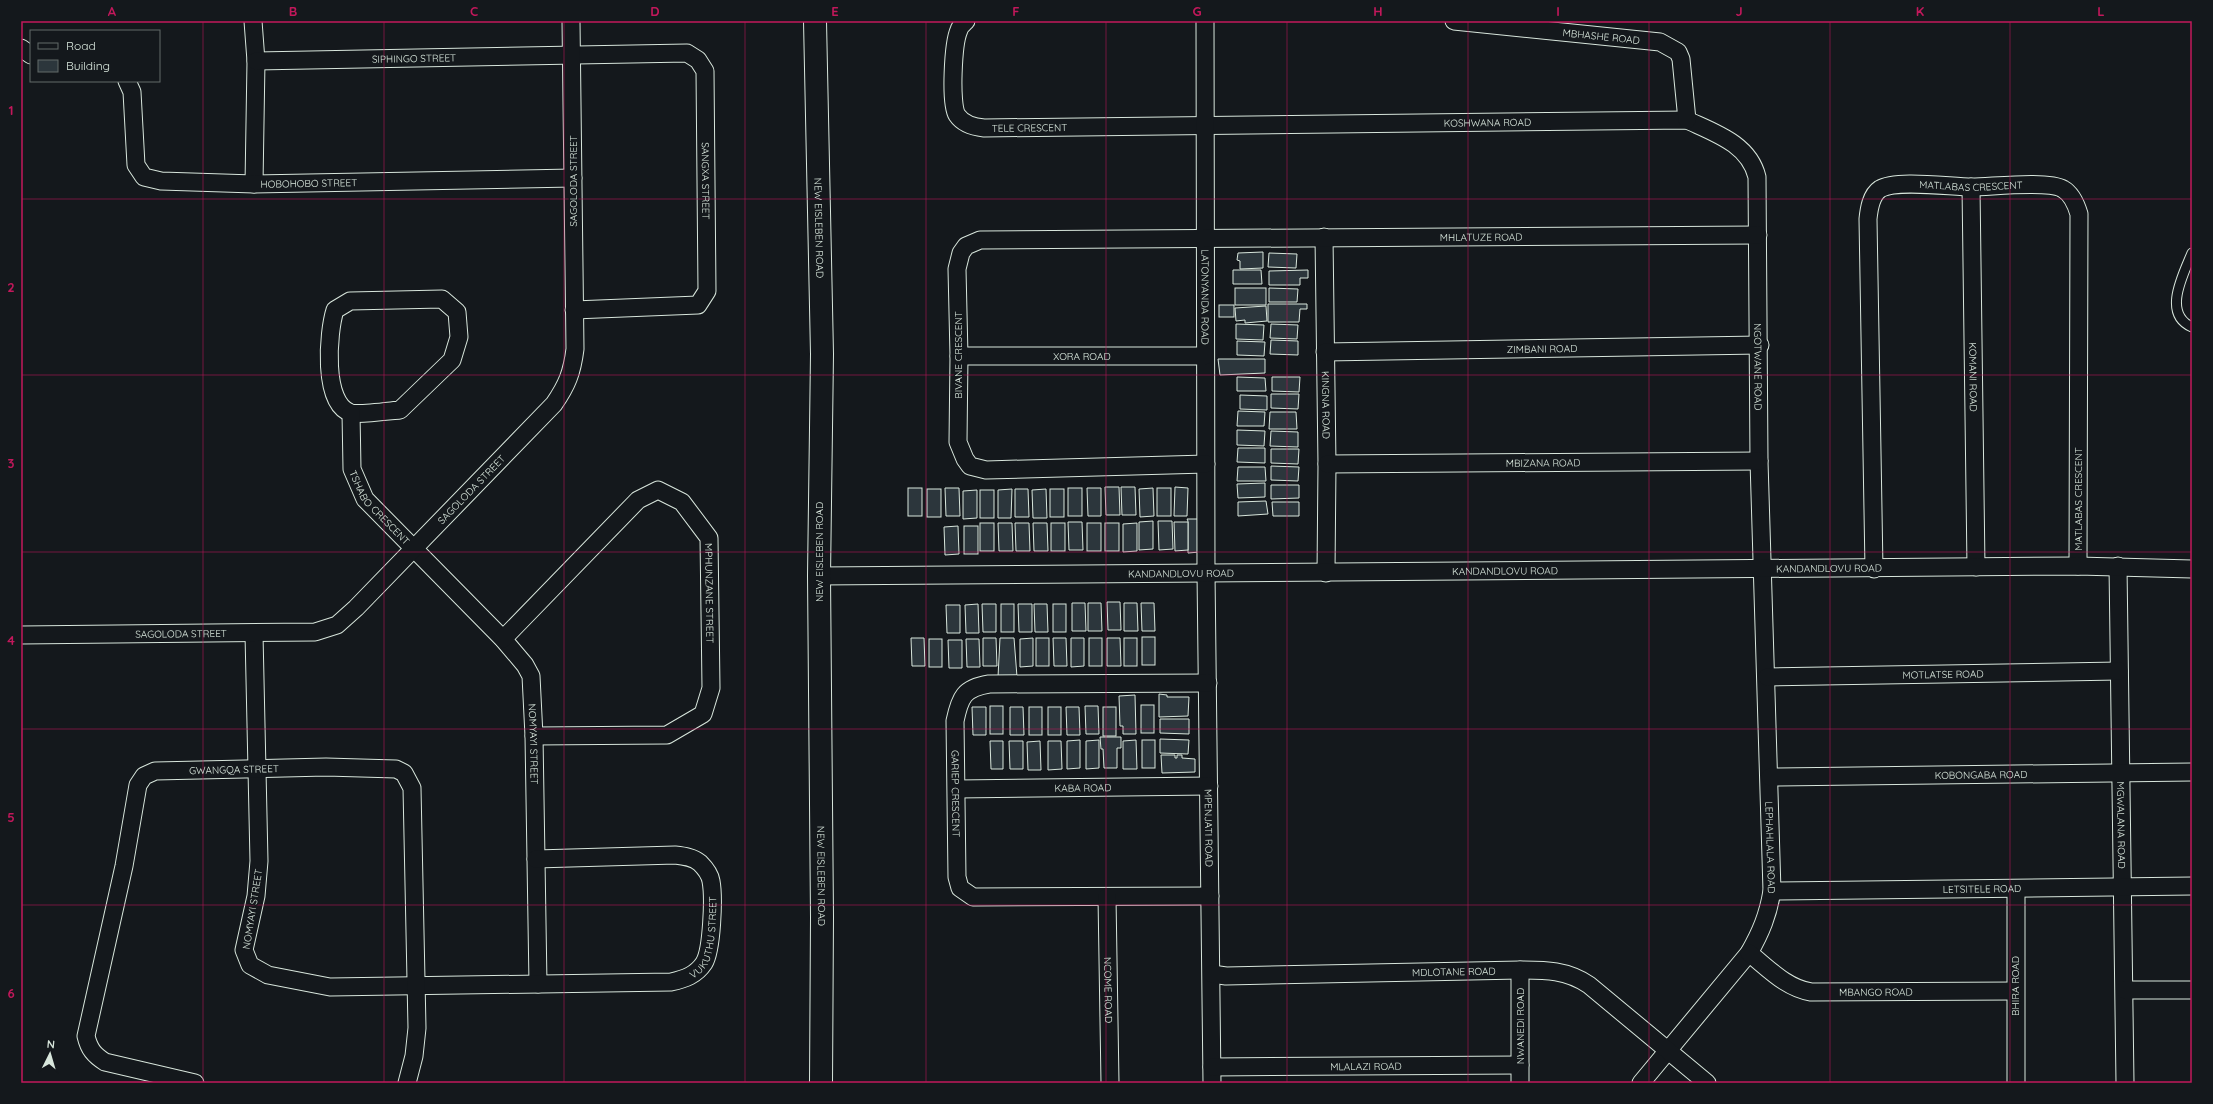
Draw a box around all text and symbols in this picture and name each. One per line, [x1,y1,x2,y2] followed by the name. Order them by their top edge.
[108,3,117,19] text: A
[289,3,297,19] text: B
[470,3,478,19] text: C
[650,3,660,19] text: D
[831,3,839,19] text: E
[1012,3,1020,19] text: F
[1192,3,1202,19] text: G
[1373,3,1383,19] text: H
[1556,3,1560,19] text: I
[1735,3,1743,19] text: J
[1916,3,1925,19] text: K
[2097,3,2105,19] text: L
[1562,26,1640,47] street label: MBHASHE ROAD
[30,30,160,82] legend
[66,38,96,53] text: Road
[372,51,456,66] street label: SIPHINGO STREET
[66,58,110,73] text: Building
[8,102,14,118] text: 1
[1444,116,1531,130] street label: KOSHWANA ROAD
[992,121,1067,135] street label: TELE CRESCENT
[567,135,580,227] street label: SAGOLODA STREET
[699,142,712,220] street label: SANGXA STREET
[260,176,357,191] street label: HOBOHOBO STREET
[811,178,826,278] street label: NEW EISLEBEN ROAD
[1919,178,2023,194] street label: MATLABAS CRESCENT
[1440,231,1523,244] street label: MHLATUZE ROAD
[1198,249,1212,345] street label: LATONYANDA ROAD
[7,279,15,295] text: 2
[952,311,965,399] street label: BIVANE CRESCENT
[1751,323,1765,410] street label: NGOTWANE ROAD
[1507,342,1577,356] street label: ZIMBANI ROAD
[1966,342,1980,412] street label: KOMANI ROAD
[1053,350,1111,363] street label: XORA ROAD
[1319,371,1333,439] street label: KINGNA ROAD
[2072,447,2085,551] street label: MATLABAS CRESCENT
[435,452,508,527] street label: SAGOLODA STREET
[8,455,15,471] text: 3
[1506,456,1580,470] street label: MBIZANA ROAD
[346,468,412,548] street label: TSHABO CRESCENT
[813,502,826,602] street label: NEW EISLEBEN ROAD
[702,543,716,643] street label: MPHUNZANE STREET
[1776,562,1882,575] street label: KANDANDLOVU ROAD
[1452,564,1558,578] street label: KANDANDLOVU ROAD
[1128,567,1234,581] street label: KANDANDLOVU ROAD
[135,627,227,641] street label: SAGOLODA STREET
[7,632,15,648] text: 4
[1902,667,1984,682] street label: MOTLATSE ROAD
[525,703,541,785] street label: NOMYAYI STREET
[948,750,962,837] street label: GARIEP CRESCENT
[189,762,279,777] street label: GWANGQA STREET
[1935,768,2027,782] street label: KOBONGABA ROAD
[1054,781,1112,795] street label: KABA ROAD
[2114,781,2128,869] street label: MGWALANA ROAD
[1202,789,1215,867] street label: MPENJATI ROAD
[1762,801,1778,894] street label: LEPHAHLALA ROAD
[7,809,15,825] text: 5
[814,826,828,926] street label: NEW EISLEBEN ROAD
[240,868,265,950] street label: NOMYAYI STREET
[1943,882,2021,896] street label: LETSITELE ROAD
[687,896,719,982] street label: VUKUTHU STREET
[2009,956,2022,1016] street label: BHIRA ROAD
[1101,957,1115,1023] street label: NCOME ROAD
[1412,964,1496,979] street label: MDLOTANE ROAD
[7,985,15,1001] text: 6
[1839,986,1913,999] street label: MBANGO ROAD
[1514,988,1527,1064] street label: NWANEDI ROAD
[30,1034,70,1074] north arrow
[46,1037,56,1051] text: N
[1330,1060,1402,1073] street label: MLALAZI ROAD

